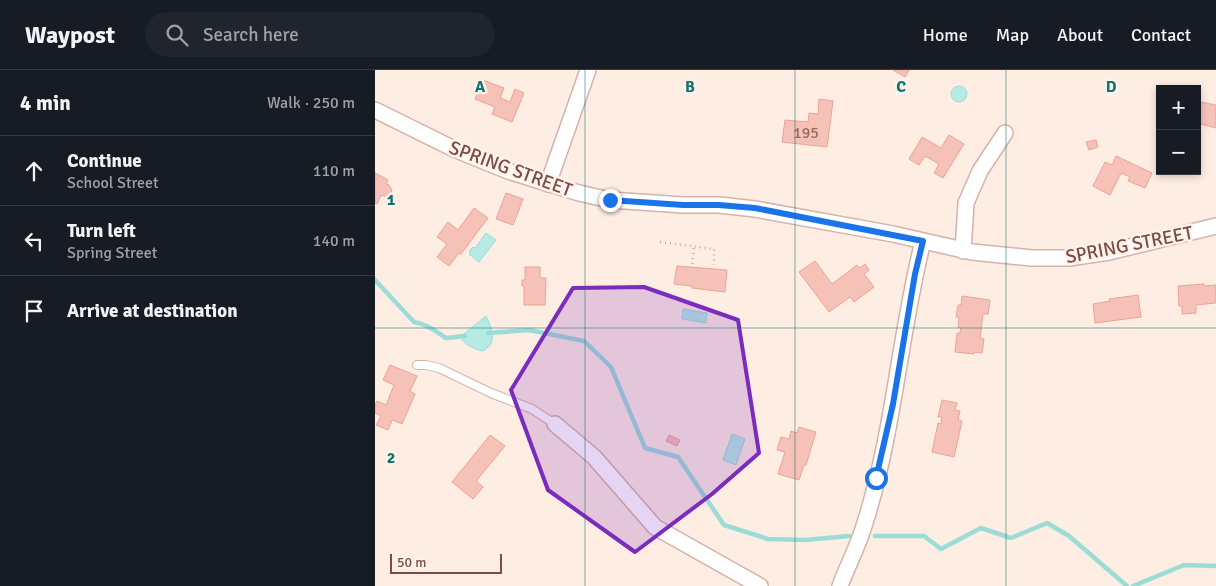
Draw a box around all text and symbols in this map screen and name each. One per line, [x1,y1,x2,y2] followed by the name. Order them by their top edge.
[145,12,495,57] search box
[25,20,115,50] text: Waypost
[163,21,191,49] icon: search
[203,23,299,47] text: Search here
[923,24,968,46] text: Home
[996,24,1029,46] text: Map
[1057,24,1103,46] text: About
[1131,24,1191,46] text: Contact
[475,77,486,97] text: A
[685,77,695,97] text: B
[896,77,906,97] text: C
[1106,77,1117,97] text: D
[1156,85,1201,175] map controls
[1156,85,1201,130] button: +
[20,90,71,116] text: 4 min
[267,93,355,113] text: Walk · 250 m
[793,123,819,143] house number: 195
[1156,130,1201,175] button: −
[446,136,576,203] street label: SPRING STREET
[67,149,142,173] text: Continue
[20,157,48,185] icon: ahead
[313,161,355,181] text: 110 m
[67,173,159,193] text: School Street
[599,189,622,212] route end
[387,190,396,210] text: 1
[67,219,136,243] text: Turn left
[1063,221,1196,269] street label: SPRING STREET
[20,227,48,255] icon: left
[313,231,355,251] text: 140 m
[67,243,157,263] text: Spring Street
[20,297,48,325] icon: arrive
[67,299,238,323] text: Arrive at destination
[387,448,395,468] text: 2
[865,467,888,490] route start
[390,551,503,574] scale bar
[397,554,426,571] text: 50 m

